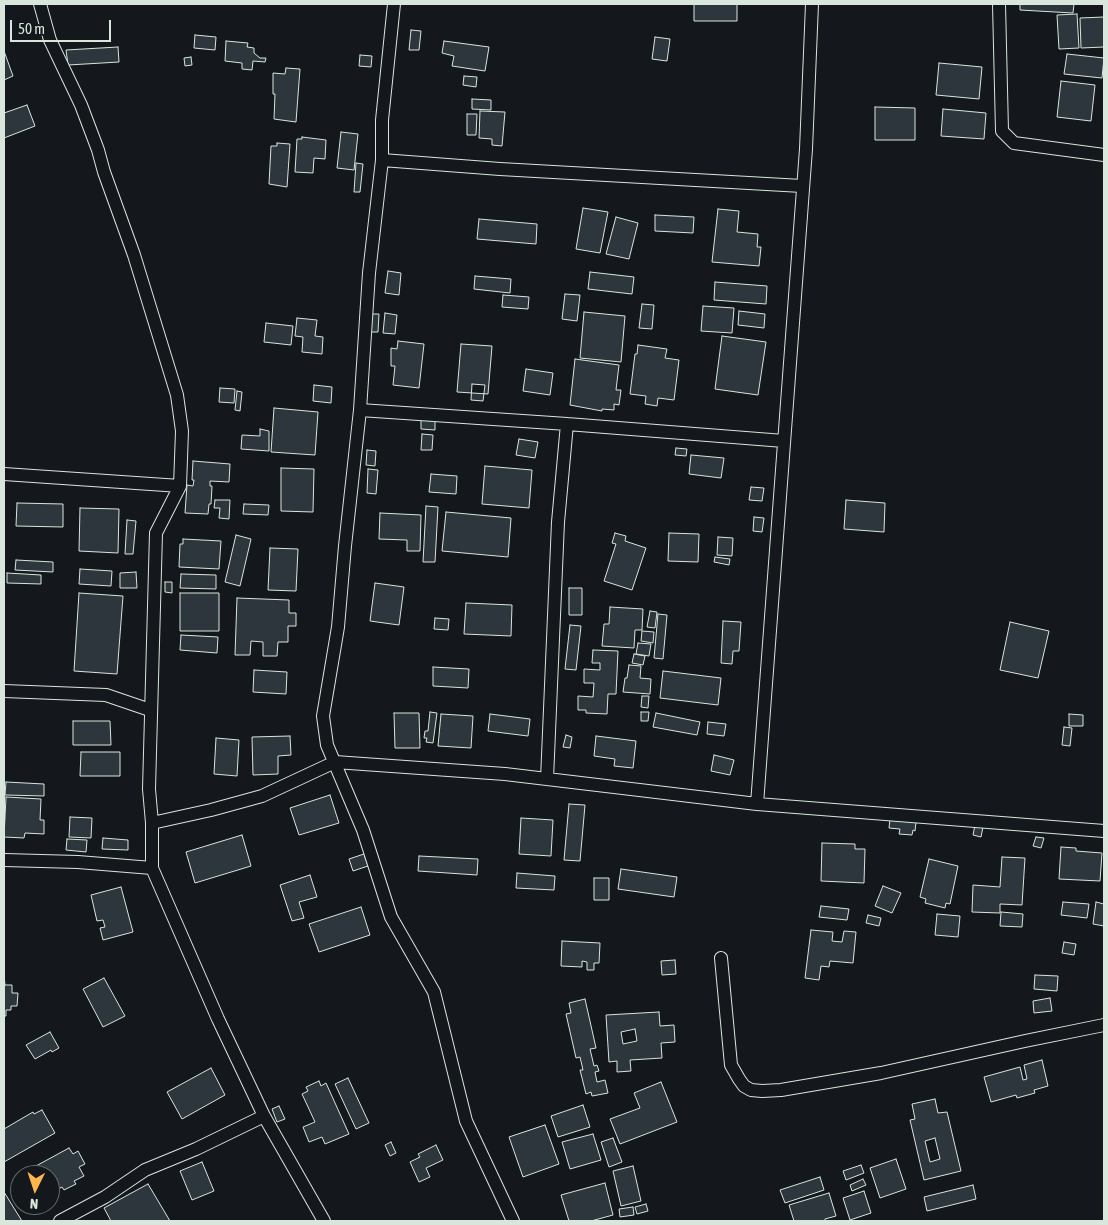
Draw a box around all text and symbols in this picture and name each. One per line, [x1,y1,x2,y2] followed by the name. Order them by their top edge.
[12,10,114,42] scale bar
[18,20,45,37] text: 50 m
[10,1165,60,1215] north arrow
[29,1196,39,1212] text: N

